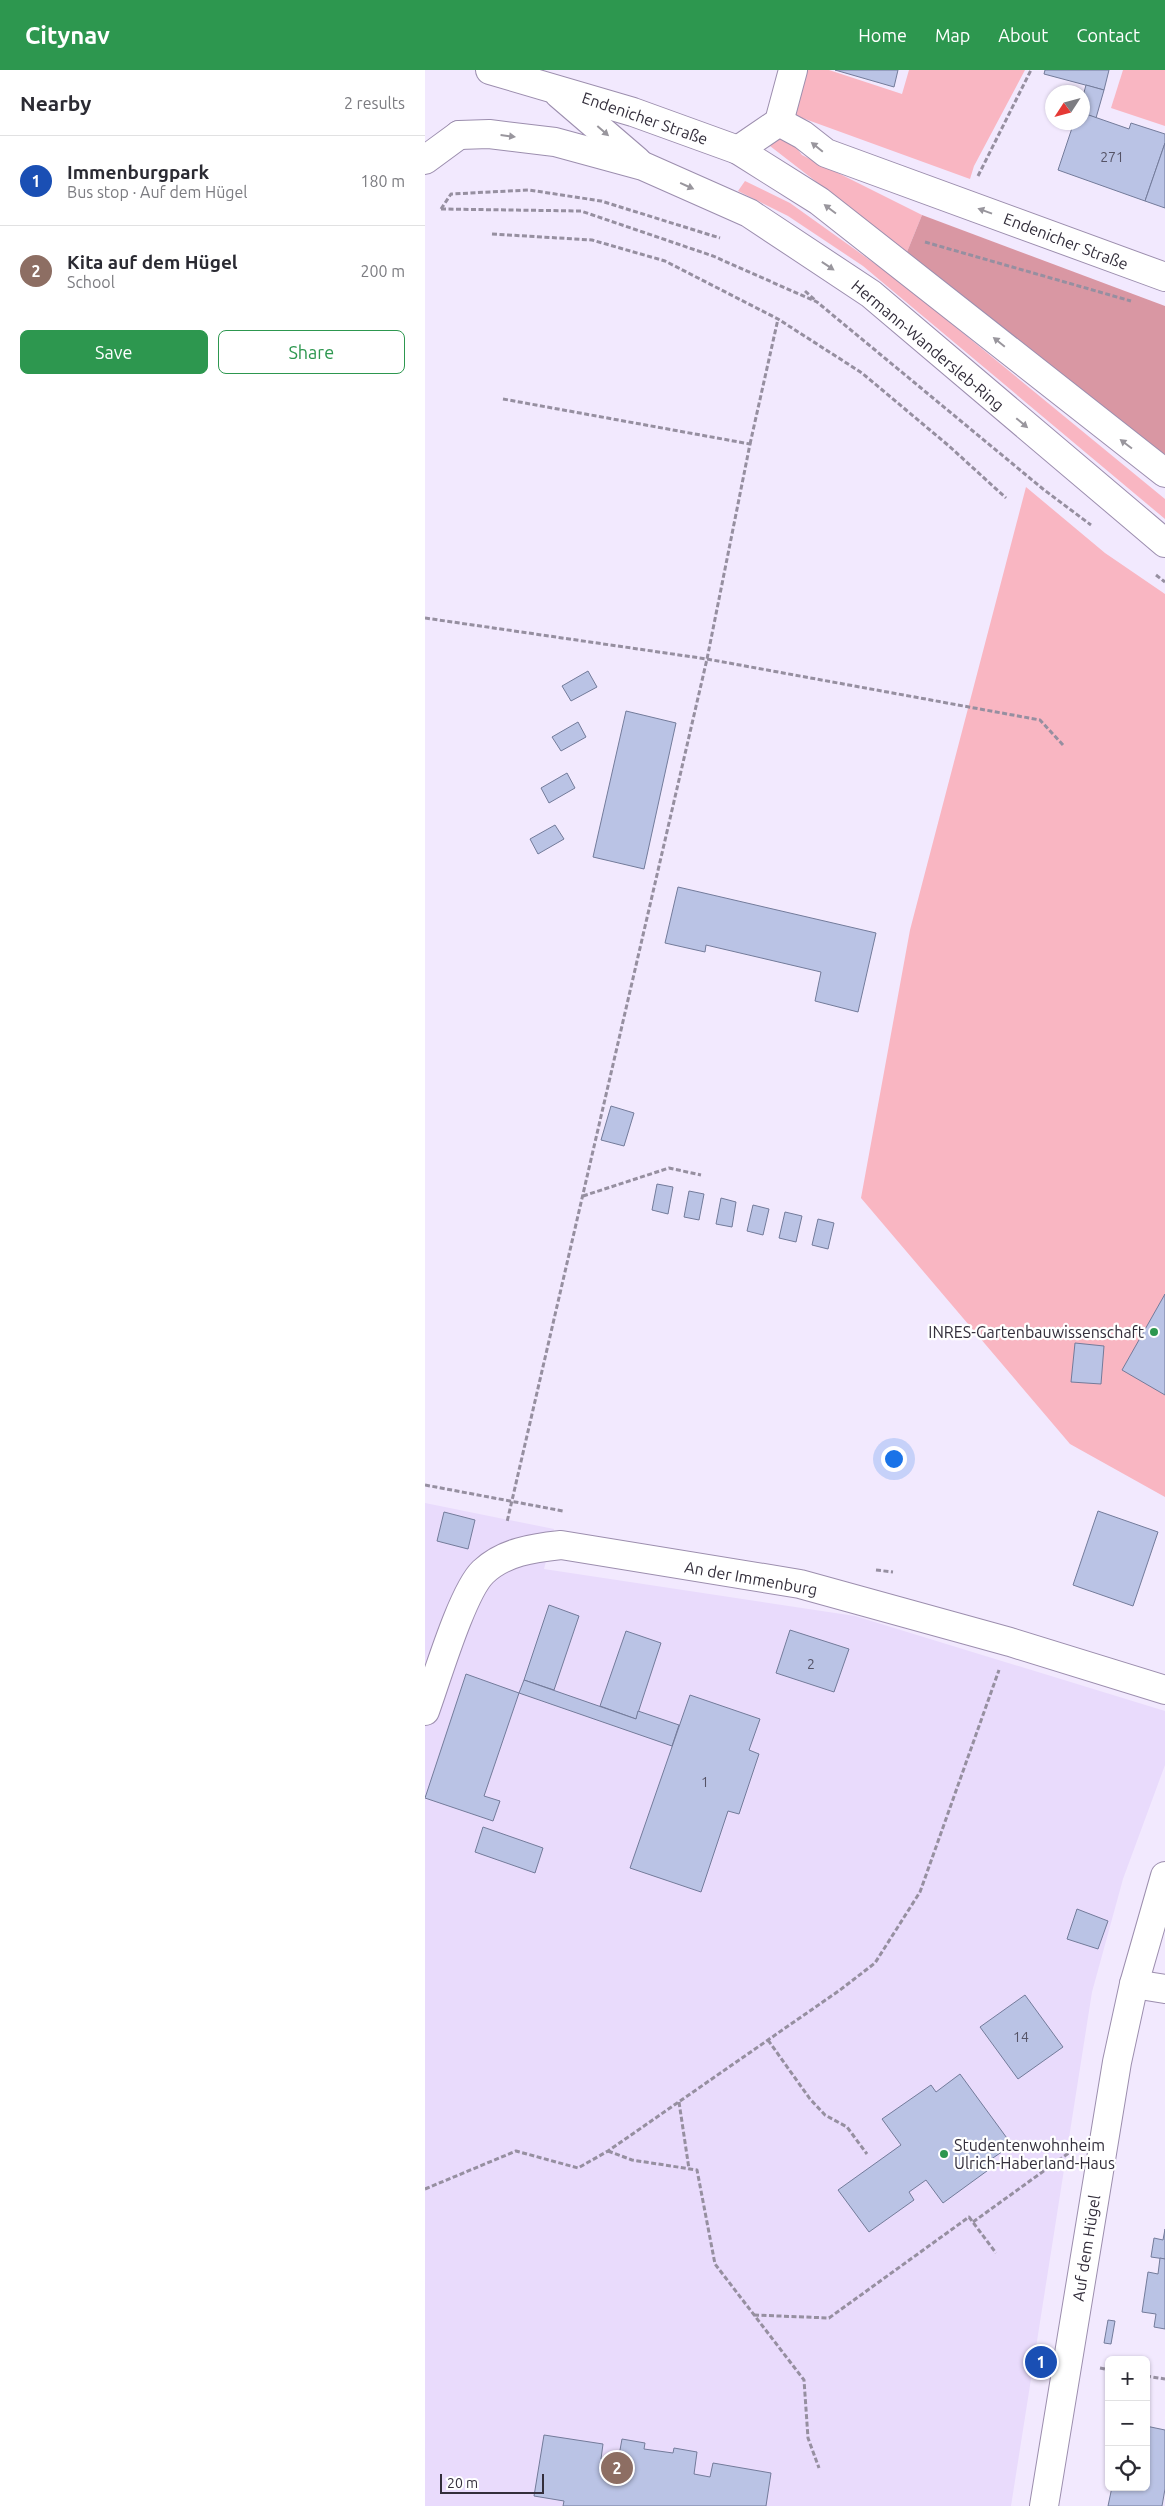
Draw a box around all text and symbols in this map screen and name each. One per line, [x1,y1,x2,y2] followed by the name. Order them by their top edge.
[25,22,110,49] text: Citynav
[858,25,907,45] text: Home
[935,25,970,45] text: Map
[998,25,1048,45] text: About
[1076,25,1140,45] text: Contact
[1045,85,1090,130] north arrow
[580,88,710,148] street label: Endenicher Straße
[20,91,91,115] text: Nearby
[344,94,405,112] text: 2 results
[596,126,609,137] one-way arrow
[500,132,516,140] one-way arrow
[811,141,824,152] one-way arrow
[1100,149,1124,165] house number: 271
[67,161,209,183] text: Immenburgpark
[31,172,41,190] text: 1
[360,172,405,190] text: 180 m
[680,182,694,190] one-way arrow
[67,183,248,201] text: Bus stop · Auf dem Hügel
[824,204,837,215] one-way arrow
[977,207,992,215] one-way arrow
[1001,209,1131,273] street label: Endenicher Straße
[67,251,238,273] text: Kita auf dem Hügel
[821,261,835,270] one-way arrow
[31,262,41,280] text: 2
[360,262,405,280] text: 200 m
[67,273,115,291] text: School
[848,276,1008,414] street label: Hermann-Wandersleb-Ring
[20,330,208,374] button: Save
[218,330,405,374] button: Share
[993,337,1006,348] one-way arrow
[1016,417,1028,428] one-way arrow
[1120,438,1133,449] one-way arrow
[928,1323,1145,1341] place label: INRES-Gartenbauwissenschaft
[1148,1326,1160,1338] marker: INRES-Gartenbauwissenschaft
[881,1446,907,1472] your location
[683,1557,819,1599] street label: An der Immenburg
[807,1656,815,1672] house number: 2
[701,1774,709,1790] house number: 1
[1013,2029,1029,2045] house number: 14
[954,2136,1115,2172] place label: Studentenwohnheim Ulrich-Haberland-Haus
[938,2148,950,2160] marker: Studentenwohnheim Ulrich-Haberland-Haus
[1069,2194,1103,2302] street label: Auf dem Hügel
[1025,2343,1057,2381] pin: 1
[1105,2356,1150,2491] map controls
[1105,2356,1150,2401] button: +
[1105,2401,1150,2446] button: −
[1105,2446,1150,2491] button: locate
[601,2449,633,2487] pin: 2
[440,2471,544,2494] scale bar
[447,2475,478,2491] text: 20 m

